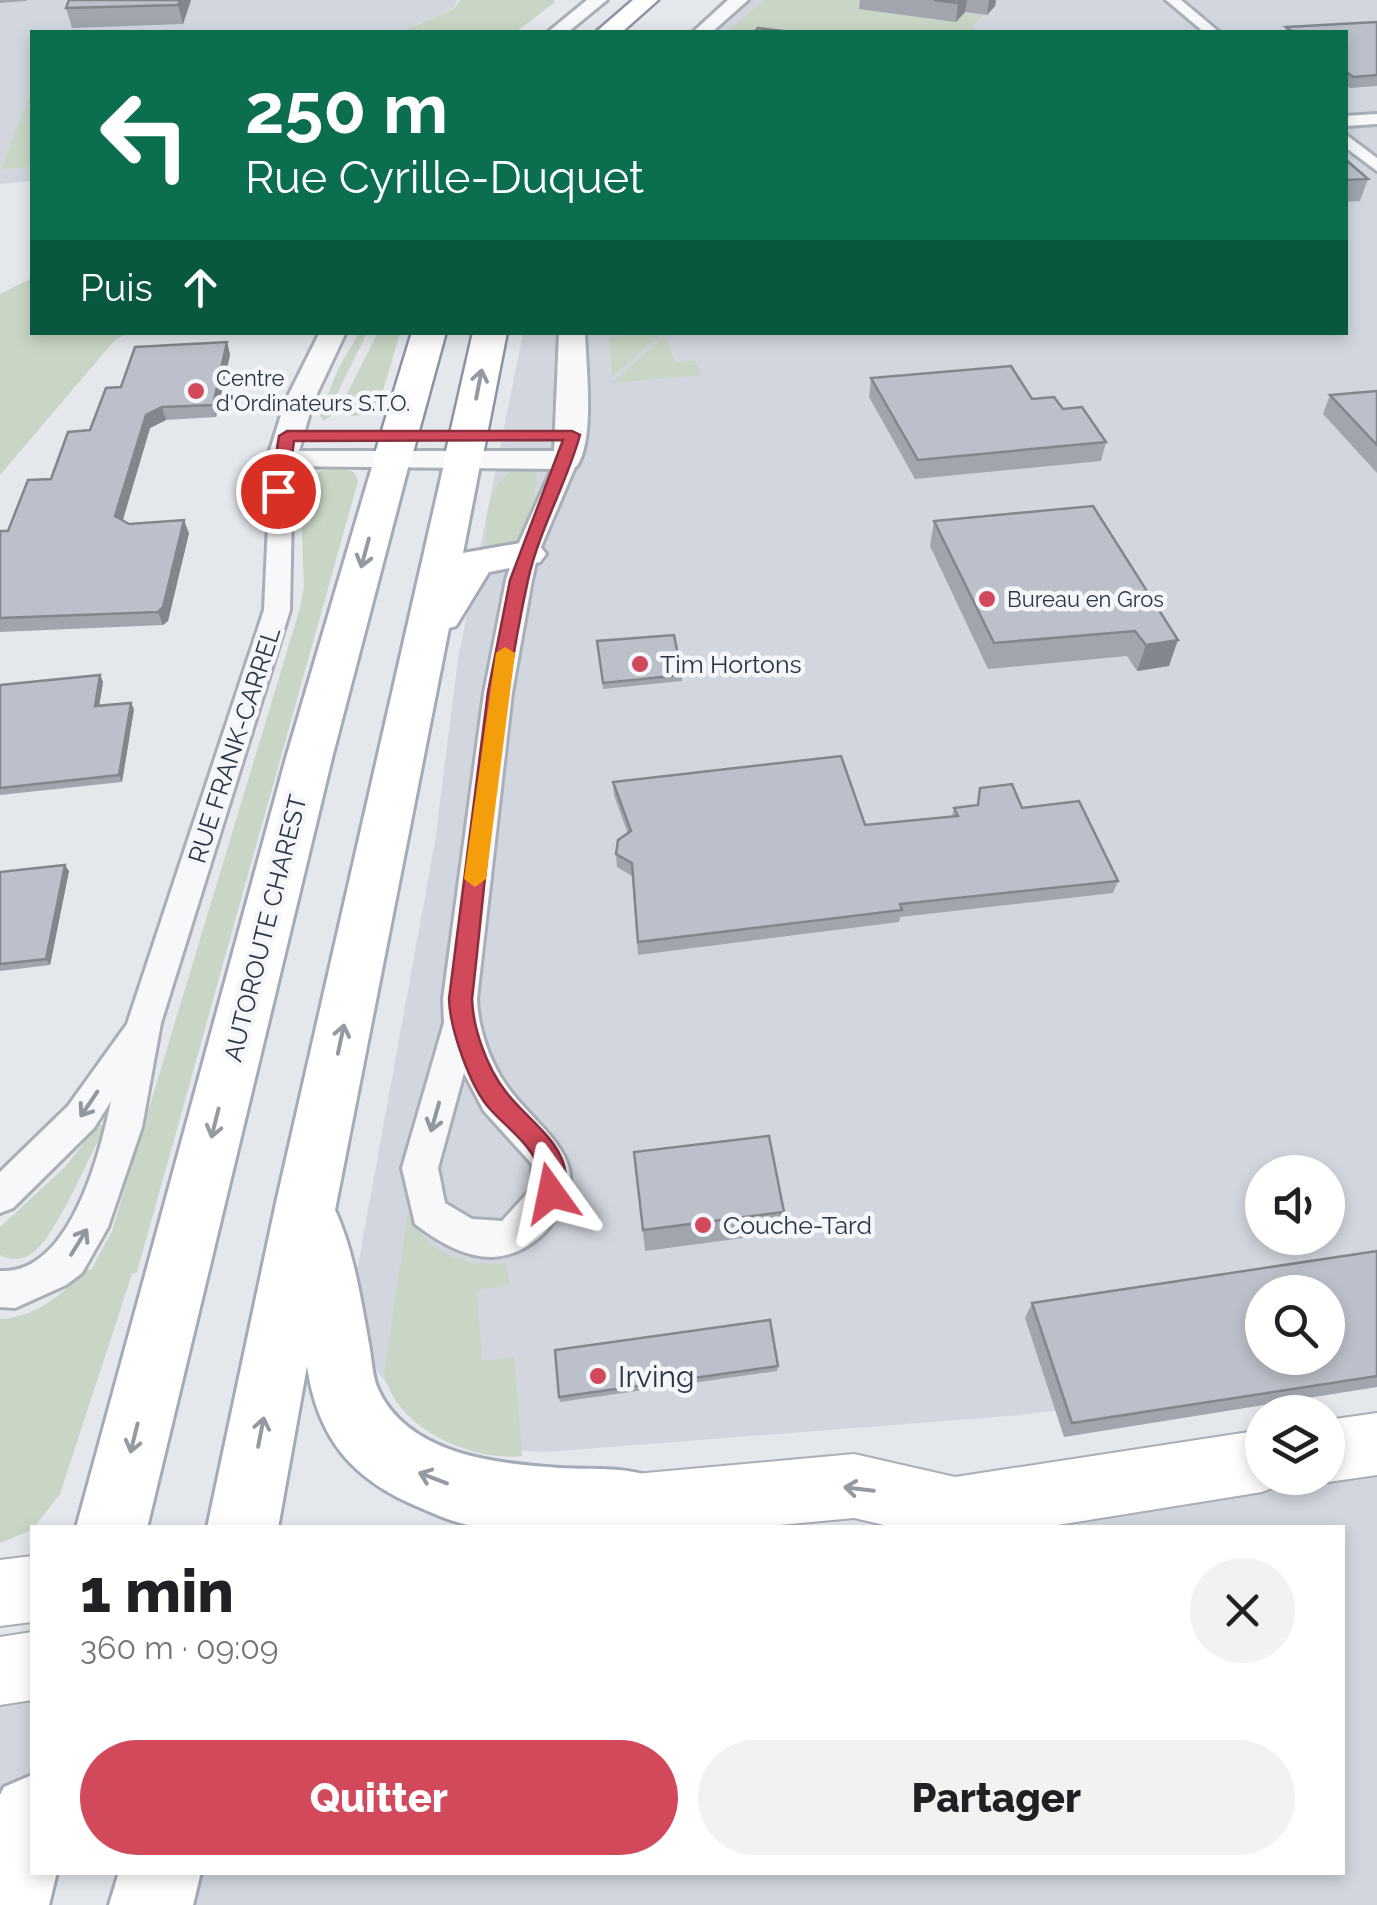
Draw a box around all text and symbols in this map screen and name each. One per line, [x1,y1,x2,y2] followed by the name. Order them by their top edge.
[245,67,448,149] text: 250 m
[80,70,210,200] icon: left
[245,151,644,204] text: Rue Cyrille-Duquet
[173,260,228,315] icon: ahead
[80,265,153,310] text: Puis
[216,365,410,416] place label: Centre d'Ordinateurs S.T.O.
[470,368,489,401] one-way arrow
[185,380,207,402] marker: Centre d'Ordinateurs S.T.O.
[236,449,321,534] pin
[251,464,306,519] icon: arrive
[354,537,373,569] one-way arrow
[1007,586,1164,612] place label: Bureau en Gros
[976,588,998,610] marker: Bureau en Gros
[182,623,286,867] street label: RUE FRANK-CARREL
[660,649,802,679] place label: Tim Hortons
[629,653,651,675] marker: Tim Hortons
[217,792,313,1064] street label: AUTOROUTE CHAREST
[332,1024,351,1056] one-way arrow
[79,1089,100,1117] one-way arrow
[424,1100,443,1132] one-way arrow
[204,1107,223,1138] one-way arrow
[499,1141,603,1245] position arrow
[1245,1155,1345,1495] map controls
[1245,1155,1345,1255] button: sound
[723,1210,872,1240] place label: Couche-Tard
[692,1214,714,1236] marker: Couche-Tard
[69,1228,90,1257] one-way arrow
[1245,1275,1345,1375] button: search
[618,1359,695,1394] place label: Irving
[587,1365,609,1387] marker: Irving
[1245,1395,1345,1495] button: layers
[252,1417,271,1449] one-way arrow
[124,1421,142,1453] one-way arrow
[419,1468,450,1486] one-way arrow
[844,1479,876,1498] one-way arrow
[80,1556,234,1626] text: 1 min
[1190,1558,1295,1663] button: close
[80,1629,279,1666] text: 360 m · 09:09
[80,1740,678,1855] button: Quitter
[698,1740,1295,1855] button: Partager

